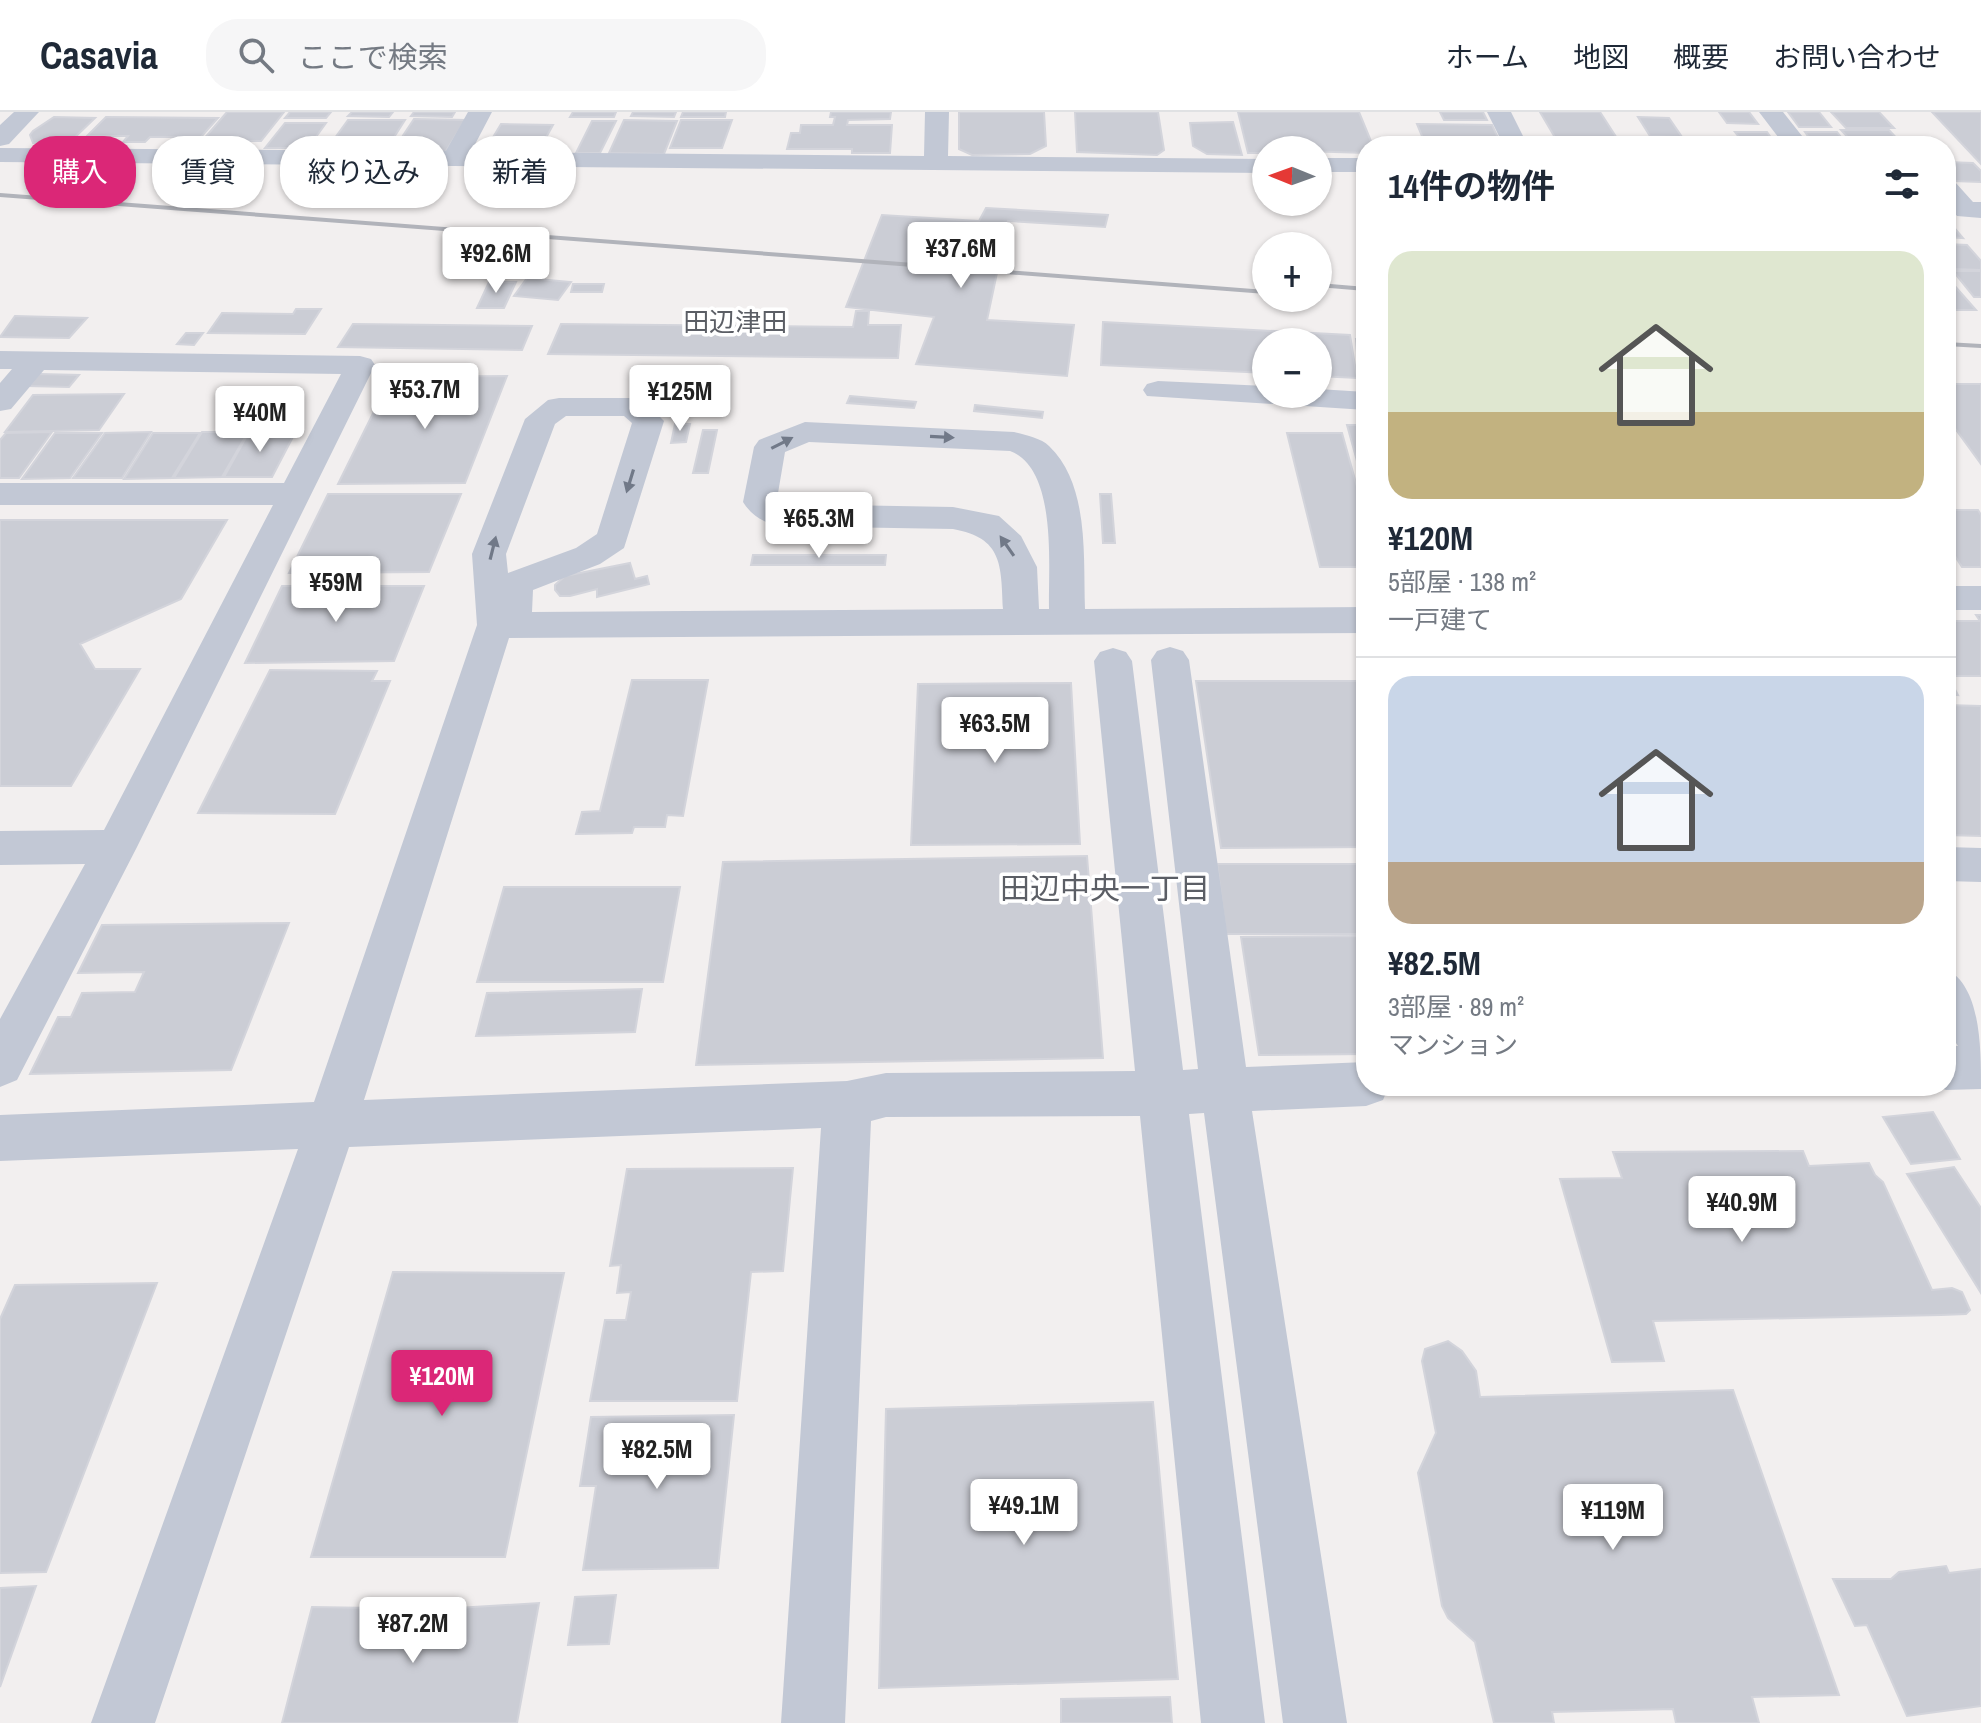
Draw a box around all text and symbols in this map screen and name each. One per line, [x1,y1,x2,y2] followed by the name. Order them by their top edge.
[206,19,766,91] search box
[40,30,158,81] text: Casavia
[234,33,278,77] icon: search
[298,37,448,77] text: ここで検索
[1446,38,1529,76] text: ホーム
[1573,38,1629,76] text: 地図
[1673,38,1729,76] text: 概要
[1773,38,1941,76] text: お問い合わせ
[24,136,136,208] chip: 購入
[152,136,264,208] chip: 賃貸
[280,136,448,208] chip: 絞り込み
[464,136,576,208] chip: 新着
[1252,136,1332,216] north arrow
[1252,136,1332,408] map controls
[1880,162,1924,206] icon: filters
[1388,163,1555,209] text: 14件の物件
[896,222,1026,290] pin: ¥37.6M
[431,227,561,295] pin: ¥92.6M
[925,230,997,265] text: ¥37.6M
[1252,232,1332,312] button: +
[460,235,532,270] text: ¥92.6M
[1584,303,1728,447] icon: home
[683,304,787,339] district label: 田辺津田
[1252,328,1332,408] button: −
[360,363,490,431] pin: ¥53.7M
[624,365,736,433] pin: ¥125M
[389,371,461,406] text: ¥53.7M
[647,373,713,408] text: ¥125M
[213,386,307,454] pin: ¥40M
[233,394,287,429] text: ¥40M
[930,431,955,444] one-way arrow
[770,436,793,450] one-way arrow
[623,469,636,493] one-way arrow
[754,492,884,560] pin: ¥65.3M
[783,500,855,535] text: ¥65.3M
[1388,515,1473,561] text: ¥120M
[487,535,500,560] one-way arrow
[1000,536,1015,557] one-way arrow
[289,556,383,624] pin: ¥59M
[309,564,363,599] text: ¥59M
[1388,564,1536,599] text: 5部屋 · 138 m²
[1388,602,1492,637] text: 一戸建て
[930,697,1060,765] pin: ¥63.5M
[959,705,1031,740] text: ¥63.5M
[1584,728,1728,872] icon: home
[1000,868,1210,908] district label: 田辺中央一丁目
[1388,940,1481,986] text: ¥82.5M
[1388,989,1524,1024] text: 3部屋 · 89 m²
[1388,1027,1518,1062] text: マンション
[1677,1176,1807,1244] pin: ¥40.9M
[1706,1184,1778,1219] text: ¥40.9M
[386,1350,498,1418] pin: ¥120M
[409,1358,475,1393] text: ¥120M
[592,1423,722,1491] pin: ¥82.5M
[621,1431,693,1466] text: ¥82.5M
[959,1479,1089,1547] pin: ¥49.1M
[1557,1484,1669,1552] pin: ¥119M
[988,1487,1060,1522] text: ¥49.1M
[1581,1492,1645,1527] text: ¥119M
[348,1597,478,1665] pin: ¥87.2M
[377,1605,449,1640] text: ¥87.2M

